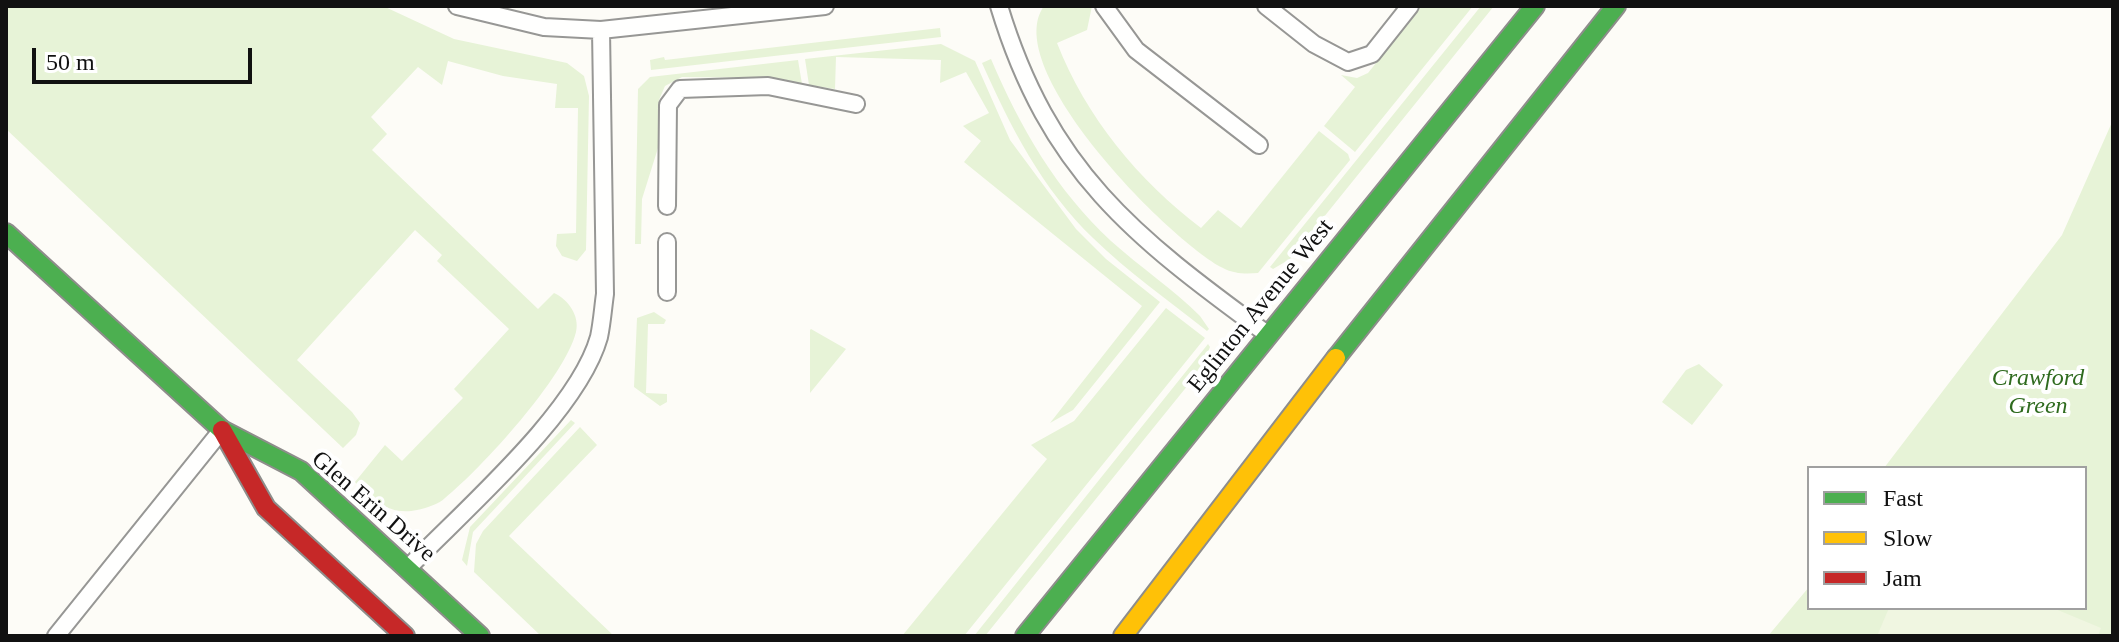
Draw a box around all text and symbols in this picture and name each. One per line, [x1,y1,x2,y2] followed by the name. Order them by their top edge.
[36,32,256,82] scale bar
[46,49,95,75] text: 50 m
[1182,213,1340,399] street label: Eglinton Avenue West
[1992,365,2084,421] park label: Crawford Green
[305,445,441,569] street label: Glen Erin Drive
[1807,466,2087,610] legend
[1883,485,1923,511] text: Fast
[1883,525,1932,551] text: Slow
[1883,565,1922,591] text: Jam

